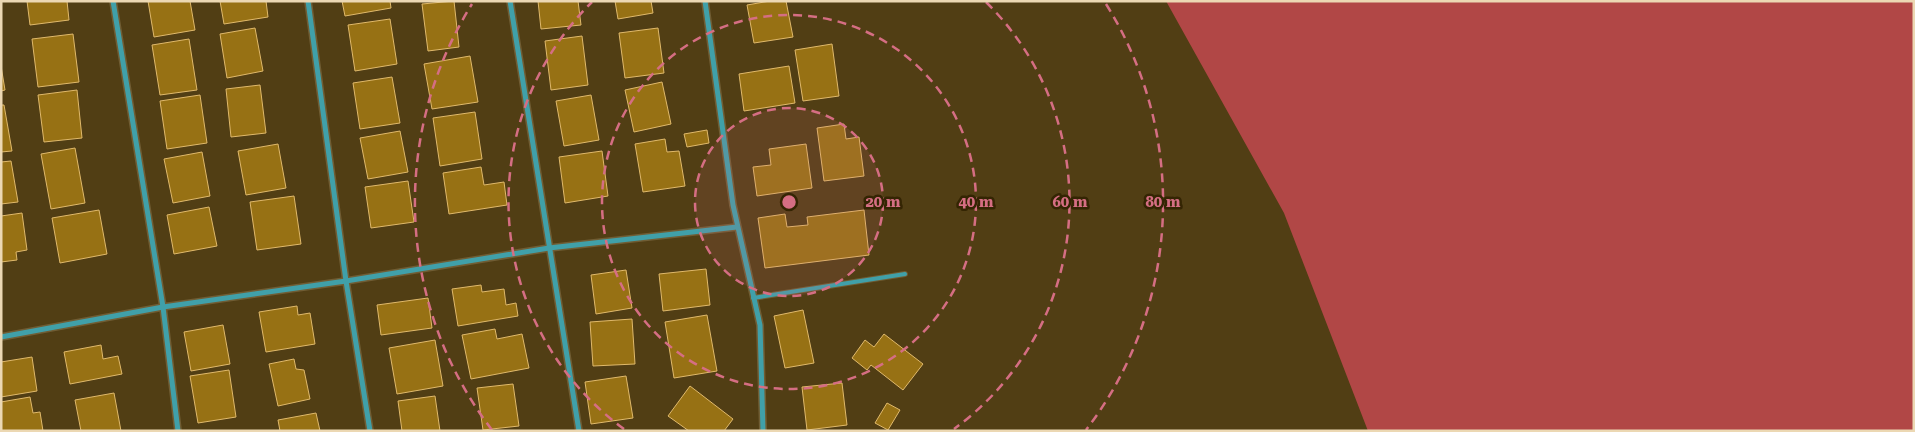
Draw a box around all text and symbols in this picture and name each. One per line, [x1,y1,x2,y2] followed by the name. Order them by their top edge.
[780,193,798,211] centre of rings
[865,193,901,211] text: 20 m
[958,193,994,211] text: 40 m
[1052,193,1088,211] text: 60 m
[1145,193,1181,211] text: 80 m

